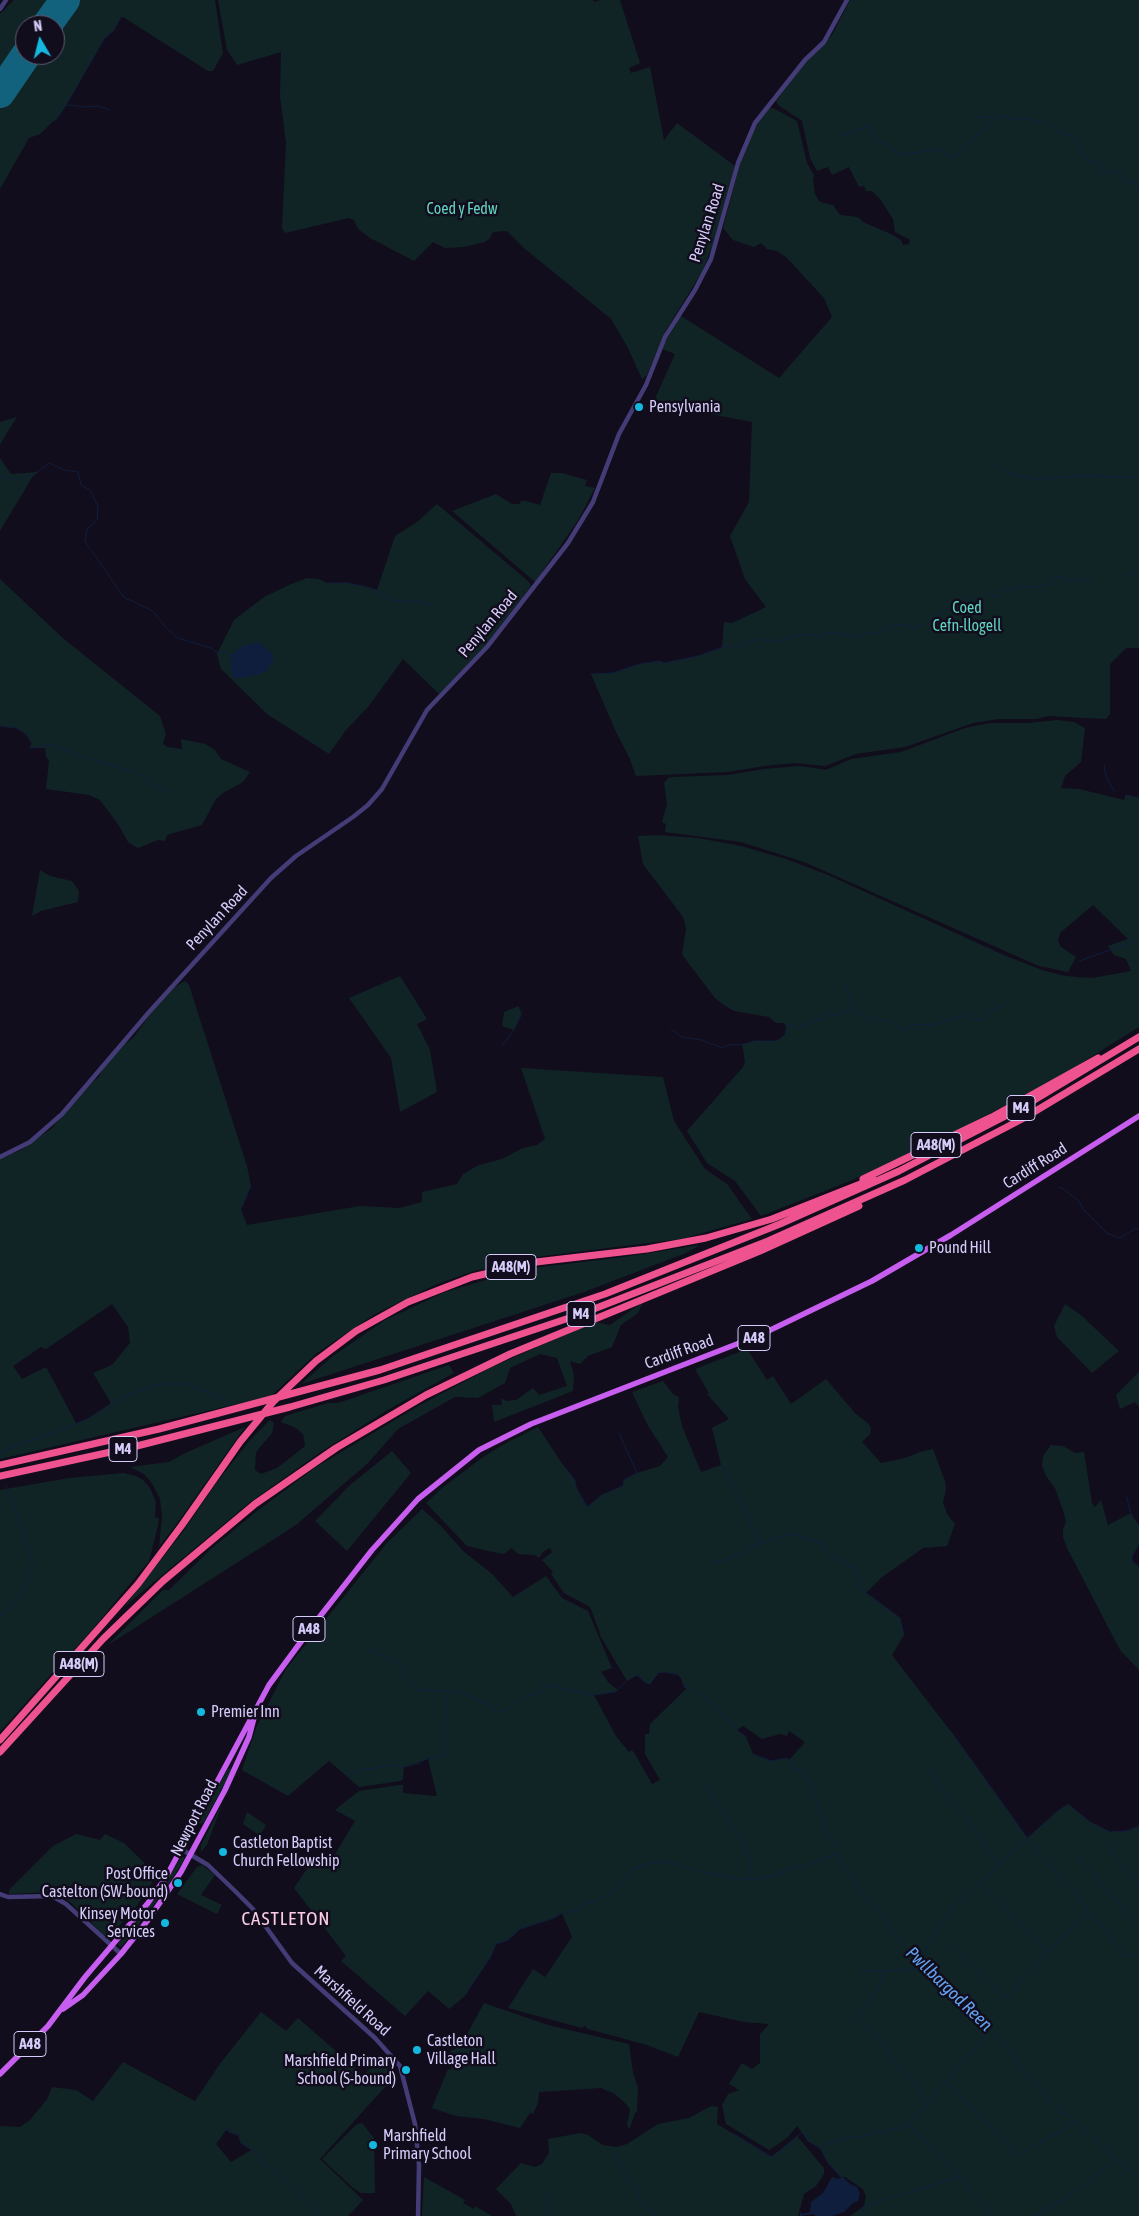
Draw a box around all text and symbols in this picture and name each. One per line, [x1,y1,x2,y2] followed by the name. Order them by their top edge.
[15,15,65,65] north arrow
[33,18,43,35] text: N
[685,181,729,265] street label: Penylan Road
[427,199,497,219] park label: Coed y Fedw
[649,397,721,417] place label: Pensylvania
[633,401,645,413] marker: Pensylvania
[454,587,522,661] street label: Penylan Road
[933,598,1001,636] park label: Coed Cefn-llogell
[182,882,252,954] street label: Penylan Road
[1007,1096,1035,1120] road number: M4
[911,1132,961,1158] road number: A48(M)
[999,1139,1071,1193] street label: Cardiff Road
[929,1238,991,1258] place label: Pound Hill
[913,1242,925,1254] marker: Pound Hill
[486,1254,536,1280] road number: A48(M)
[567,1302,595,1326] road number: M4
[738,1326,770,1350] road number: A48
[642,1331,716,1373] street label: Cardiff Road
[109,1436,137,1462] road number: M4
[293,1616,325,1642] road number: A48
[54,1652,104,1676] road number: A48(M)
[211,1702,280,1722] place label: Premier Inn
[195,1706,207,1718] marker: Premier Inn
[167,1777,221,1859] street label: Newport Road
[233,1833,340,1871] place label: Castleton Baptist Church Fellowship
[217,1846,229,1858] marker: Castleton Baptist Church Fellowship
[42,1864,168,1902] place label: Post Office Castelton (SW-bound)
[172,1877,184,1889] marker: Post Office Castelton (SW-bound)
[79,1904,155,1942] place label: Kinsey Motor Services
[240,1908,332,1930] district label: CASTLETON
[159,1917,171,1929] marker: Kinsey Motor Services
[901,1942,997,2036] water label: Pwllbargod Reen
[310,1962,394,2040] street label: Marshfield Road
[427,2031,496,2069] place label: Castleton Village Hall
[14,2032,46,2056] road number: A48
[411,2044,423,2056] marker: Castleton Village Hall
[284,2051,396,2089] place label: Marshfield Primary School (S-bound)
[400,2064,412,2076] marker: Marshfield Primary School (S-bound)
[383,2126,471,2164] place label: Marshfield Primary School
[367,2139,379,2151] marker: Marshfield Primary School

